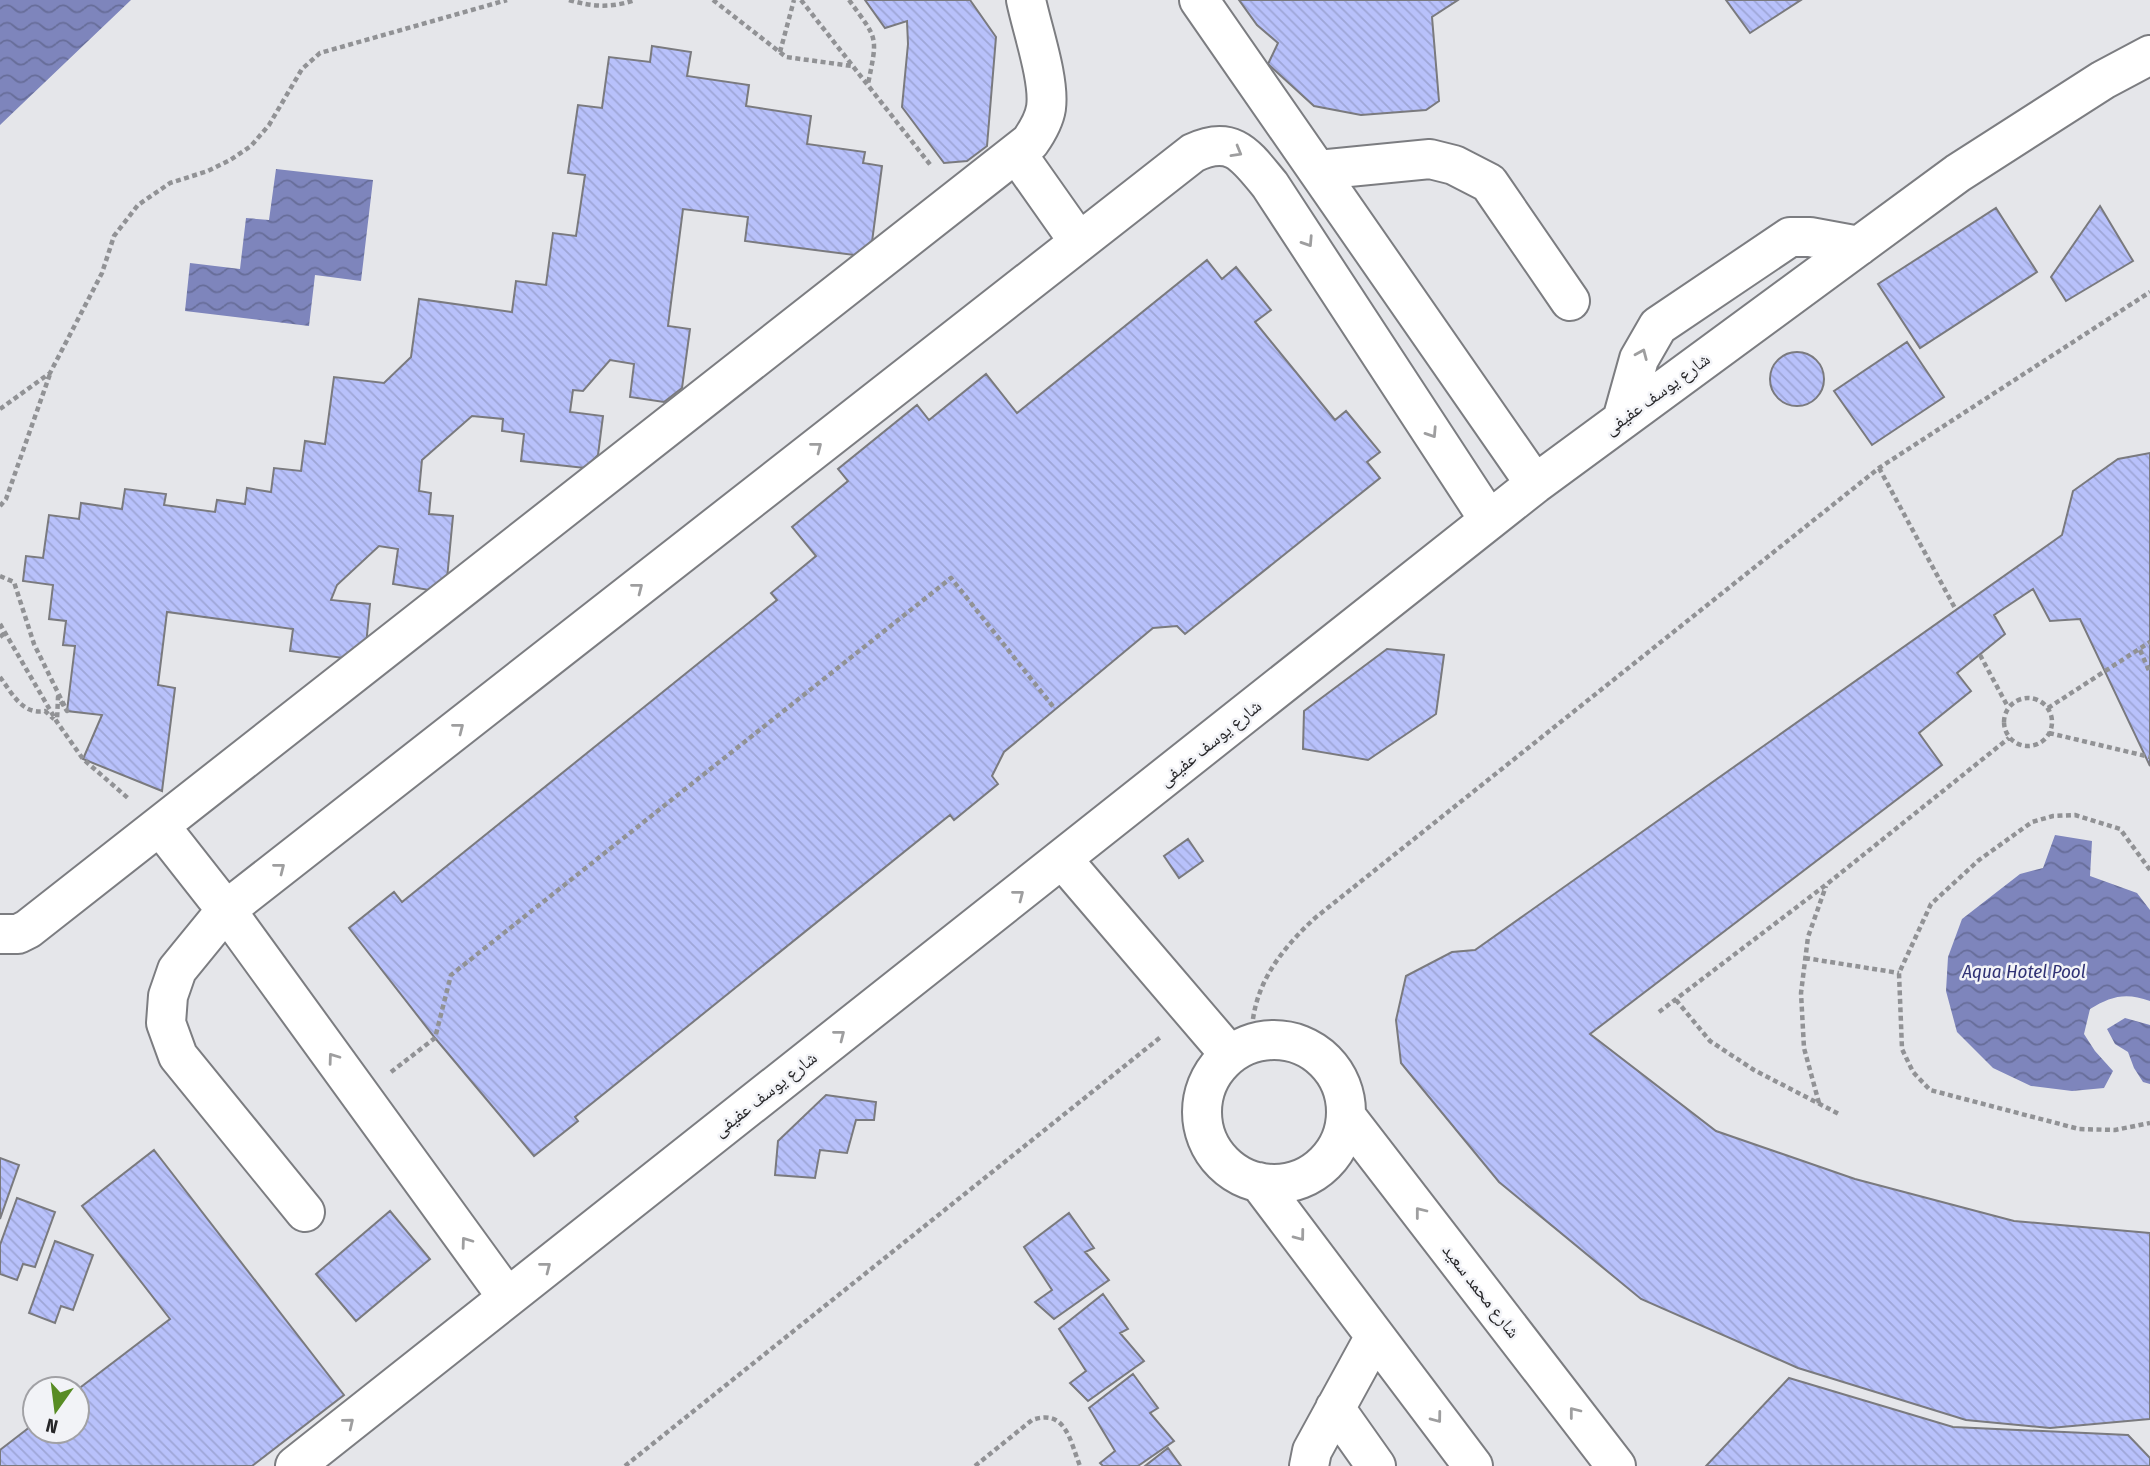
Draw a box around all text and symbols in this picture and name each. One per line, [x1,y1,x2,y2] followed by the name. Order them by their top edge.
[1229,144,1242,157] one-way arrow
[1299,234,1312,247] one-way arrow
[1600,348,1714,440] street label: شارع يوسف عفيفى
[1634,349,1648,361] one-way arrow
[1424,425,1437,438] one-way arrow
[809,443,822,456] one-way arrow
[630,583,642,596] one-way arrow
[1154,695,1266,791] street label: شارع يوسف عفيفى
[451,724,463,737] one-way arrow
[272,864,284,877] one-way arrow
[1011,890,1024,903] one-way arrow
[1961,960,2086,983] water label: Aqua Hotel Pool
[833,1031,845,1044] one-way arrow
[709,1047,821,1141] street label: شارع يوسف عفيفى
[329,1053,341,1066] one-way arrow
[1416,1208,1429,1220] one-way arrow
[1292,1229,1305,1241] one-way arrow
[462,1237,475,1250] one-way arrow
[1437,1240,1525,1342] street label: شارع محمد سعيد
[538,1262,550,1275] one-way arrow
[21,1375,91,1445] north arrow
[1570,1407,1583,1420] one-way arrow
[1429,1410,1441,1423] one-way arrow
[44,1413,60,1439] text: N
[341,1419,353,1432] one-way arrow

